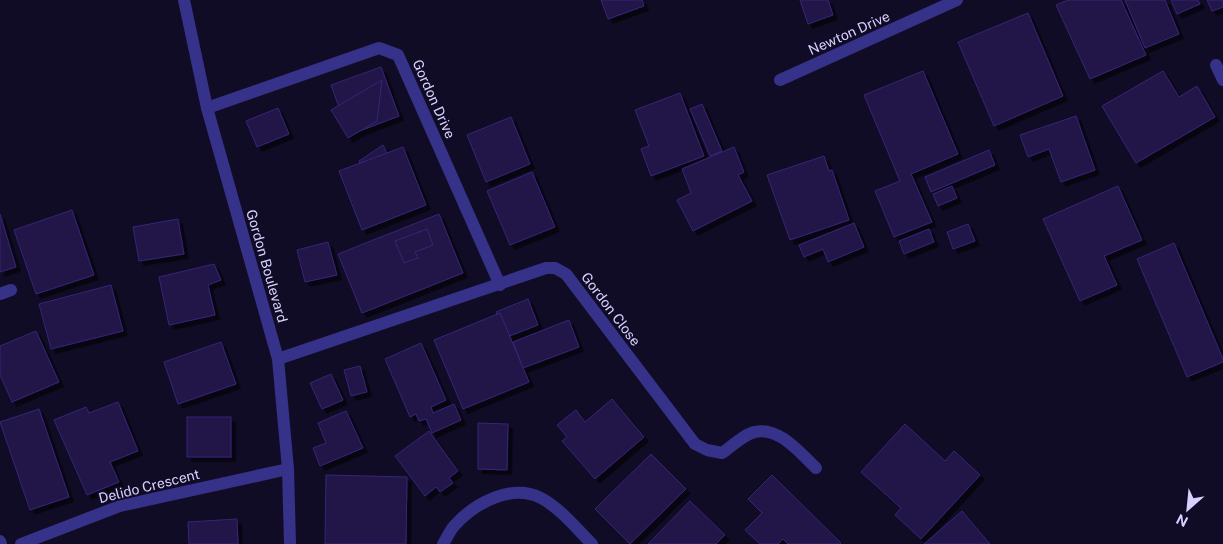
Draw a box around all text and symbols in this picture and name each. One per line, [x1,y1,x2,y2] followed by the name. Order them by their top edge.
[806,8,892,58] street label: Newton Drive
[409,57,459,141] street label: Gordon Drive
[243,208,291,324] street label: Gordon Boulevard
[578,269,644,349] street label: Gordon Close
[97,466,201,506] street label: Delido Crescent
[1163,484,1213,534] north arrow
[1174,511,1191,530] text: N

